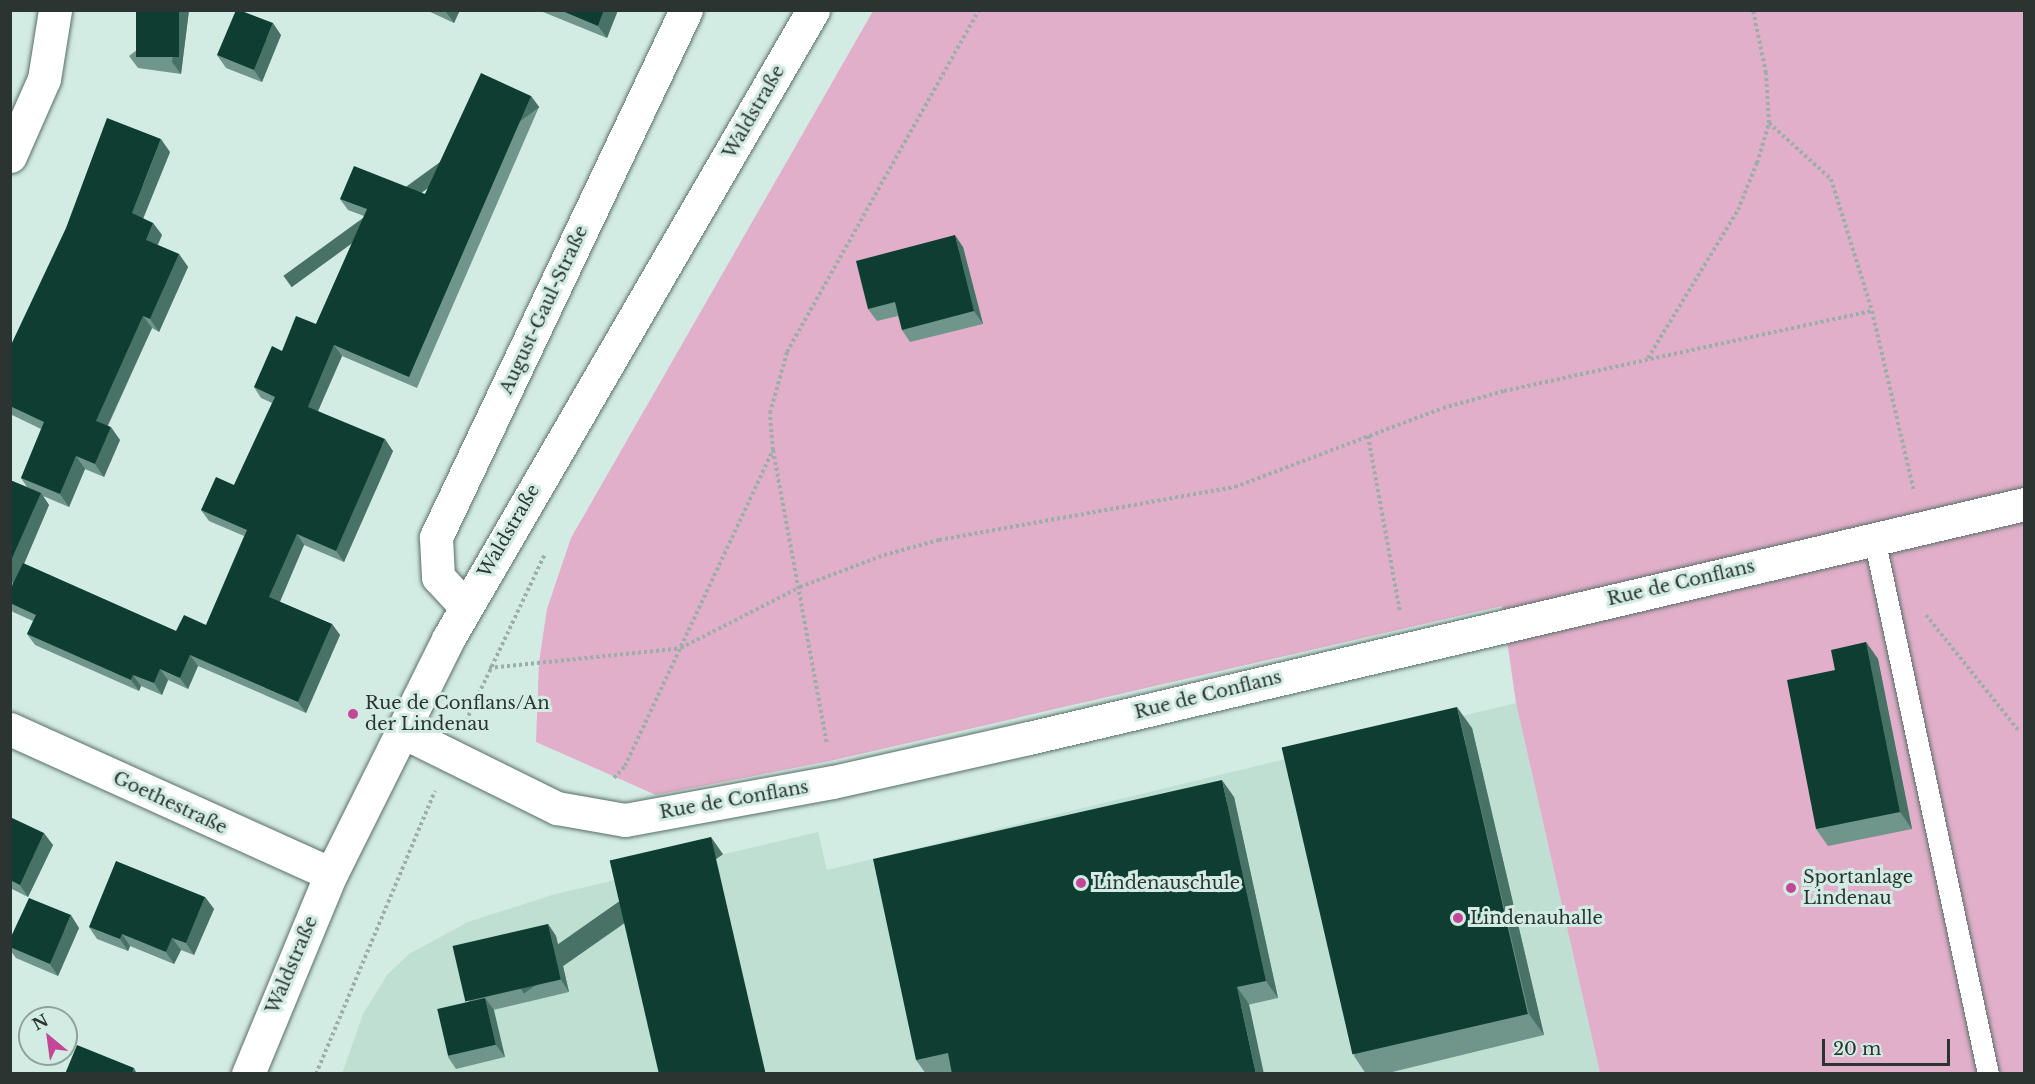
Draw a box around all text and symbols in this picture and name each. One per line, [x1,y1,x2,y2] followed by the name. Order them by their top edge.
[719,62,789,162] street label: Waldstraße
[495,222,593,398] street label: August-Gaul-Straße
[474,481,544,581] street label: Waldstraße
[1605,556,1757,610] street label: Rue de Conflans
[1132,666,1284,724] street label: Rue de Conflans
[365,693,550,736] place label: Rue de Conflans/An der Lindenau
[346,707,360,721] marker: Rue de Conflans/An der Lindenau
[110,767,230,839] street label: Goethestraße
[658,776,810,824] street label: Rue de Conflans
[1803,867,1913,910] place label: Sportanlage Lindenau
[1093,872,1240,894] place label: Lindenauschule
[1074,876,1088,890] marker: Lindenauschule
[1784,881,1798,895] marker: Sportanlage Lindenau
[1470,907,1603,929] place label: Lindenauhalle
[1451,911,1465,925] marker: Lindenauhalle
[262,913,322,1017] street label: Waldstraße
[18,1006,78,1066] north arrow
[29,1010,52,1034] text: N
[1825,1027,1952,1065] scale bar
[1833,1038,1881,1060] text: 20 m

